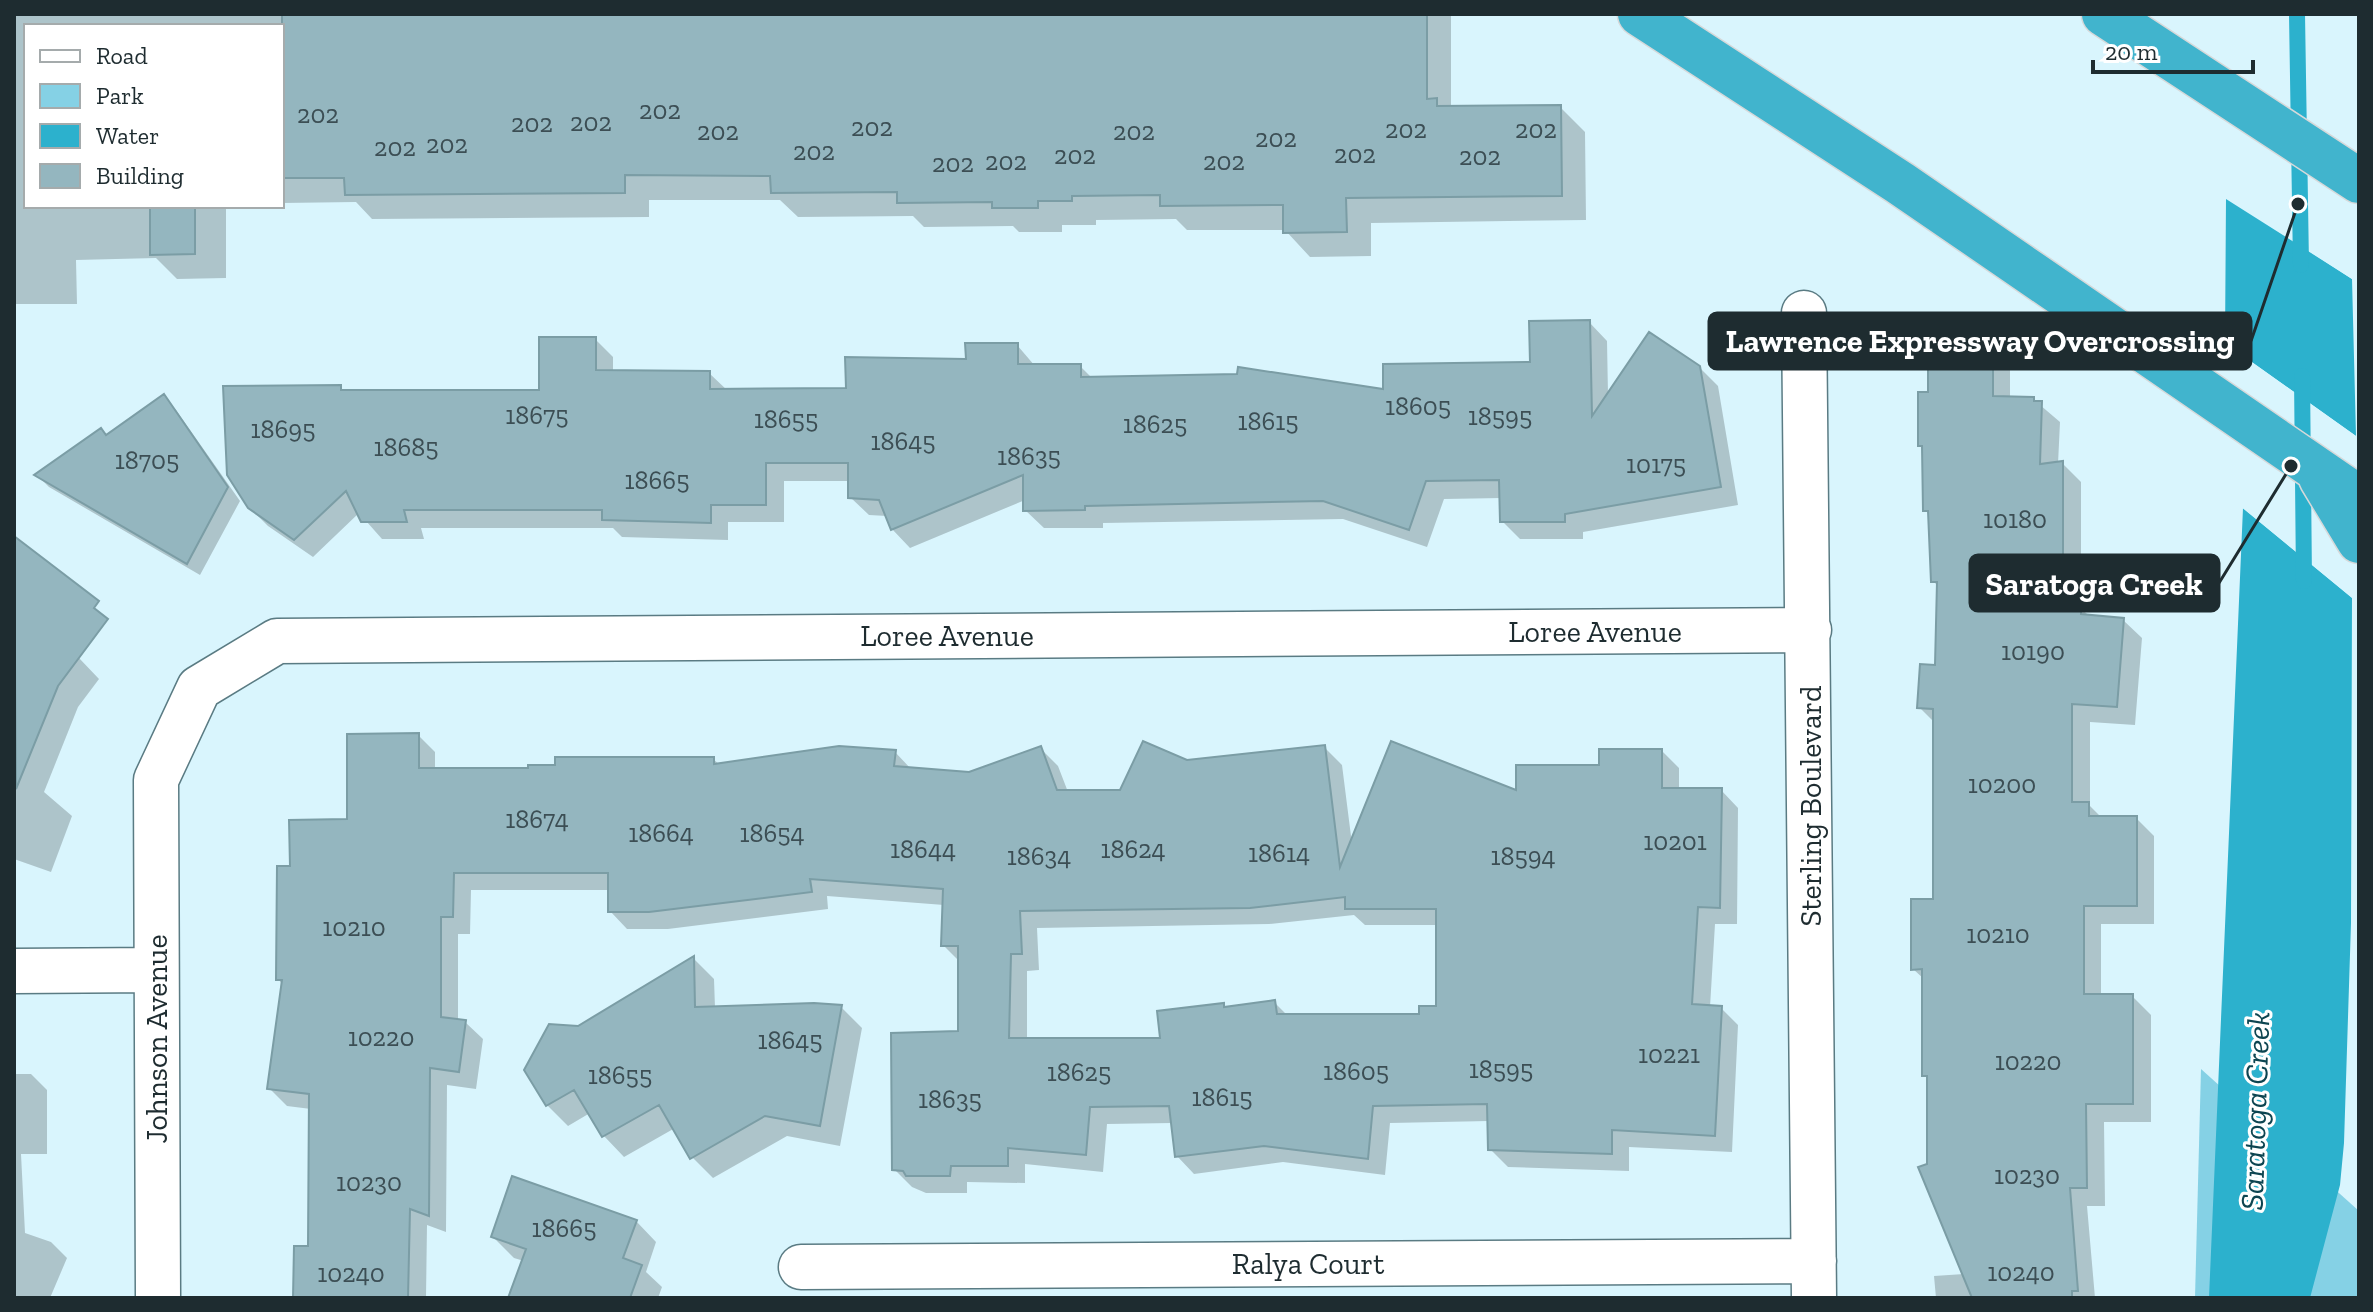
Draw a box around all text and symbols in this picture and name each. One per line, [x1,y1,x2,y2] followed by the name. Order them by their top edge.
[24,24,284,208] legend
[2093,24,2253,74] scale bar
[2105,37,2158,66] text: 20 m
[96,41,148,70] text: Road
[96,81,144,110] text: Park
[639,94,681,126] house number: 202
[297,98,339,130] house number: 202
[570,106,612,138] house number: 202
[511,107,553,139] house number: 202
[851,111,893,143] house number: 202
[1385,113,1427,145] house number: 202
[1515,113,1557,145] house number: 202
[697,115,739,147] house number: 202
[1113,115,1155,147] house number: 202
[96,121,159,150] text: Water
[1255,122,1297,154] house number: 202
[426,128,468,160] house number: 202
[374,131,416,163] house number: 202
[793,135,835,167] house number: 202
[1334,138,1376,170] house number: 202
[1054,139,1096,171] house number: 202
[1459,140,1501,172] house number: 202
[985,145,1027,177] house number: 202
[1203,145,1245,177] house number: 202
[932,147,974,179] house number: 202
[96,161,184,190] text: Building
[1709,313,2251,369] callout: Lawrence Expressway Overcrossing
[1726,322,2234,360] text: Lawrence Expressway Overcrossing
[1385,390,1451,422] house number: 18605
[505,399,569,431] house number: 18675
[1468,400,1532,432] house number: 18595
[754,403,818,435] house number: 18655
[1237,405,1299,437] house number: 18615
[1123,408,1187,440] house number: 18625
[251,413,315,445] house number: 18695
[870,425,936,457] house number: 18645
[373,431,439,463] house number: 18685
[997,440,1061,472] house number: 18635
[115,444,179,476] house number: 18705
[1626,448,1686,480] house number: 10175
[625,464,689,496] house number: 18665
[1983,503,2047,535] house number: 10180
[1970,555,2219,611] callout: Saratoga Creek
[1985,565,2203,603] text: Saratoga Creek
[1508,614,1682,650] street label: Loree Avenue
[860,618,1034,654] street label: Loree Avenue
[2001,635,2065,667] house number: 10190
[1793,685,1829,927] street label: Sterling Boulevard
[1968,768,2036,800] house number: 10200
[505,803,569,835] house number: 18674
[628,817,694,849] house number: 18664
[739,817,805,849] house number: 18654
[1643,825,1707,857] house number: 10201
[890,833,956,865] house number: 18644
[1100,833,1166,865] house number: 18624
[1248,837,1310,869] house number: 18614
[1007,840,1071,872] house number: 18634
[1490,840,1556,872] house number: 18594
[322,911,386,943] house number: 10210
[1966,918,2030,950] house number: 10210
[139,935,175,1143] street label: Johnson Avenue
[2233,1011,2277,1211] water label: Saratoga Creek
[348,1021,414,1053] house number: 10220
[757,1024,823,1056] house number: 18645
[1638,1038,1700,1070] house number: 10221
[1995,1045,2061,1077] house number: 10220
[1469,1053,1533,1085] house number: 18595
[1323,1055,1389,1087] house number: 18605
[1047,1056,1111,1088] house number: 18625
[588,1059,652,1091] house number: 18655
[1191,1081,1253,1113] house number: 18615
[918,1083,982,1115] house number: 18635
[1994,1159,2060,1191] house number: 10230
[336,1166,402,1198] house number: 10230
[532,1212,596,1244] house number: 18665
[1232,1246,1384,1282] street label: Ralya Court
[1987,1256,2055,1288] house number: 10240
[317,1257,385,1289] house number: 10240

